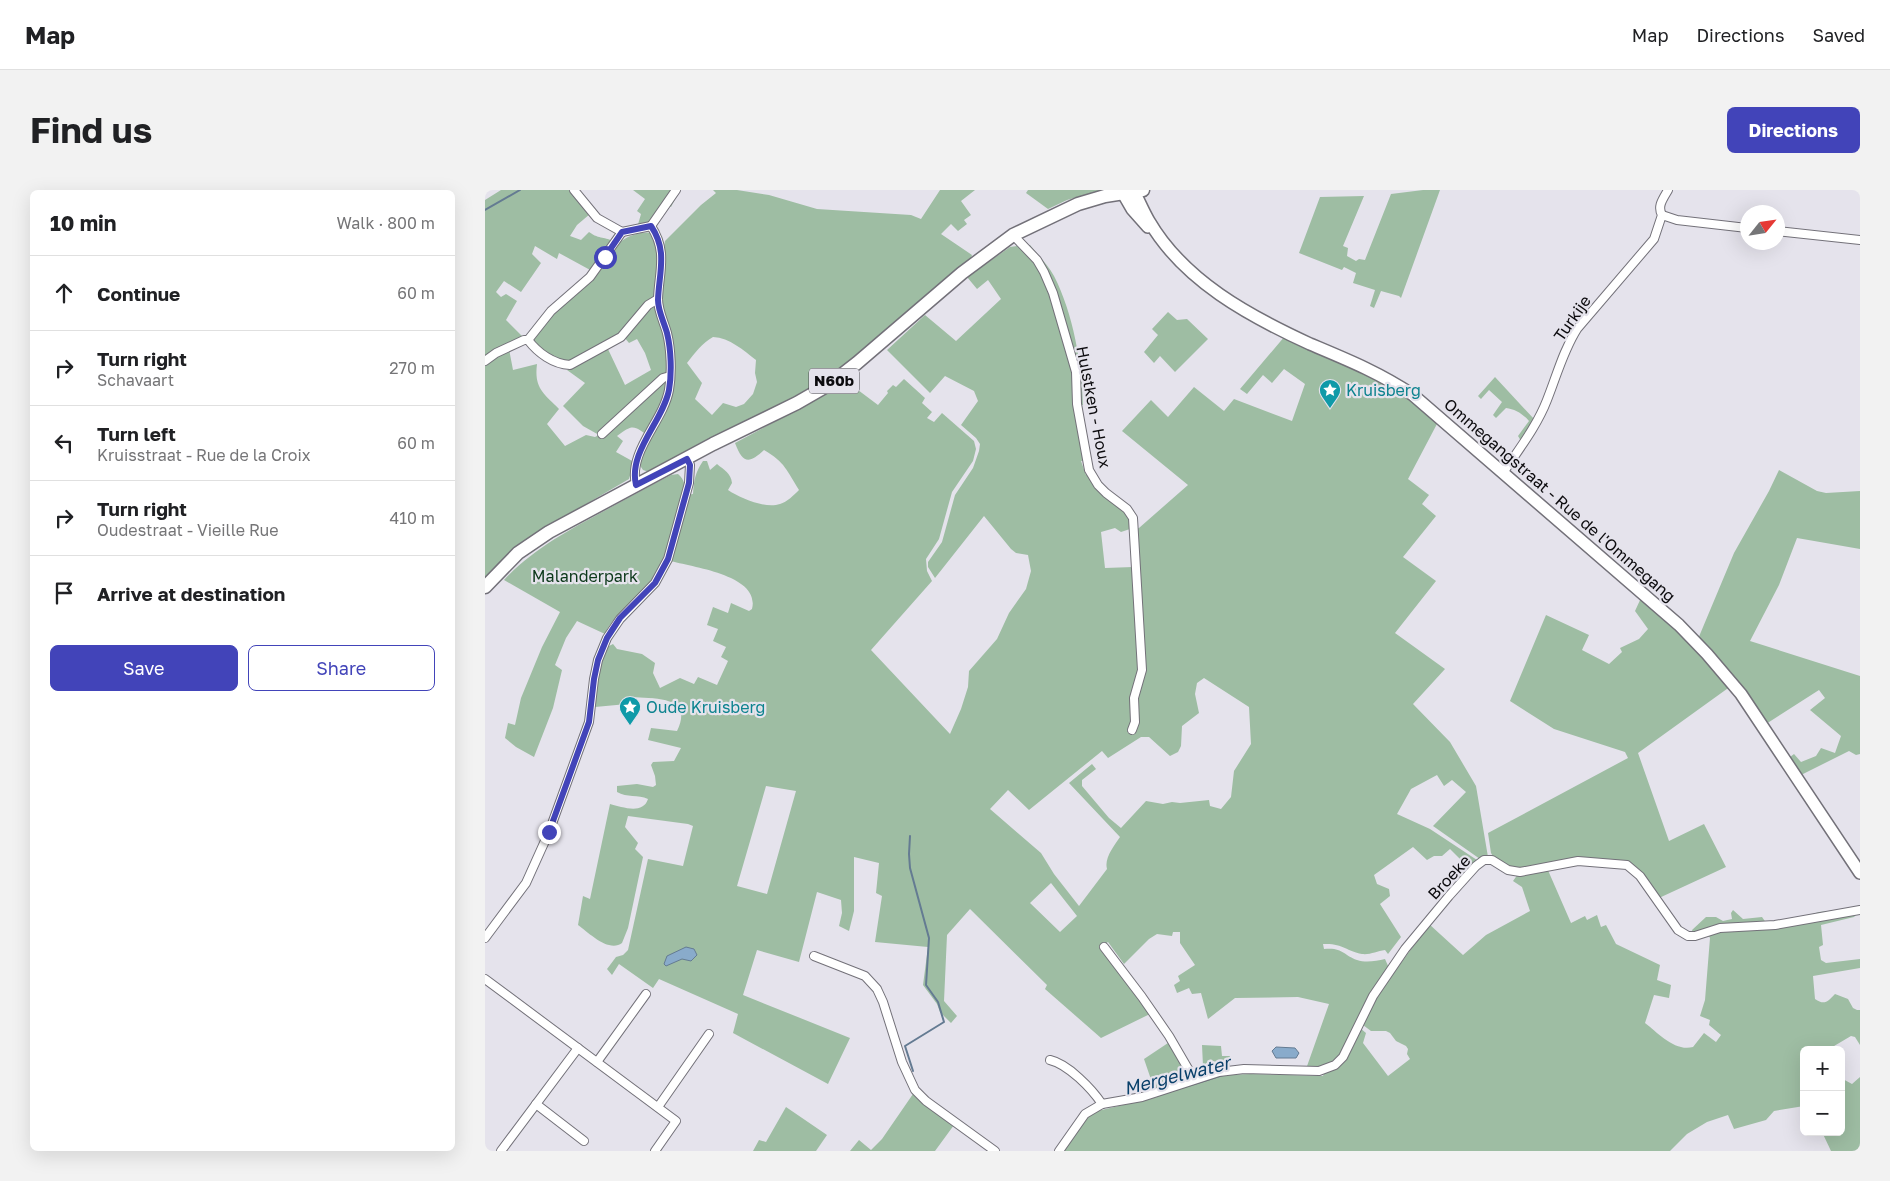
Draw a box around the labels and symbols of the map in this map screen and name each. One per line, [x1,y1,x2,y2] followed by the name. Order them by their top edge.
[1740,205,1785,250] north arrow
[594,246,617,269] route start
[1549,291,1595,345] street label: Turkije
[1072,344,1116,470] street label: Hulstken - Houx
[809,368,859,394] road number: N60b
[1318,378,1342,409] place icon: Kruisberg
[1346,380,1421,400] place label: Kruisberg
[1440,394,1680,606] street label: Ommegangstraat - Rue de l'Ommegang
[532,566,638,586] park label: Malanderpark
[618,695,642,726] place icon: Oude Kruisberg
[646,697,765,717] place label: Oude Kruisberg
[538,821,561,844] route end
[1423,851,1475,903] street label: Broeke
[1121,1050,1235,1099] water label: Mergelwater

